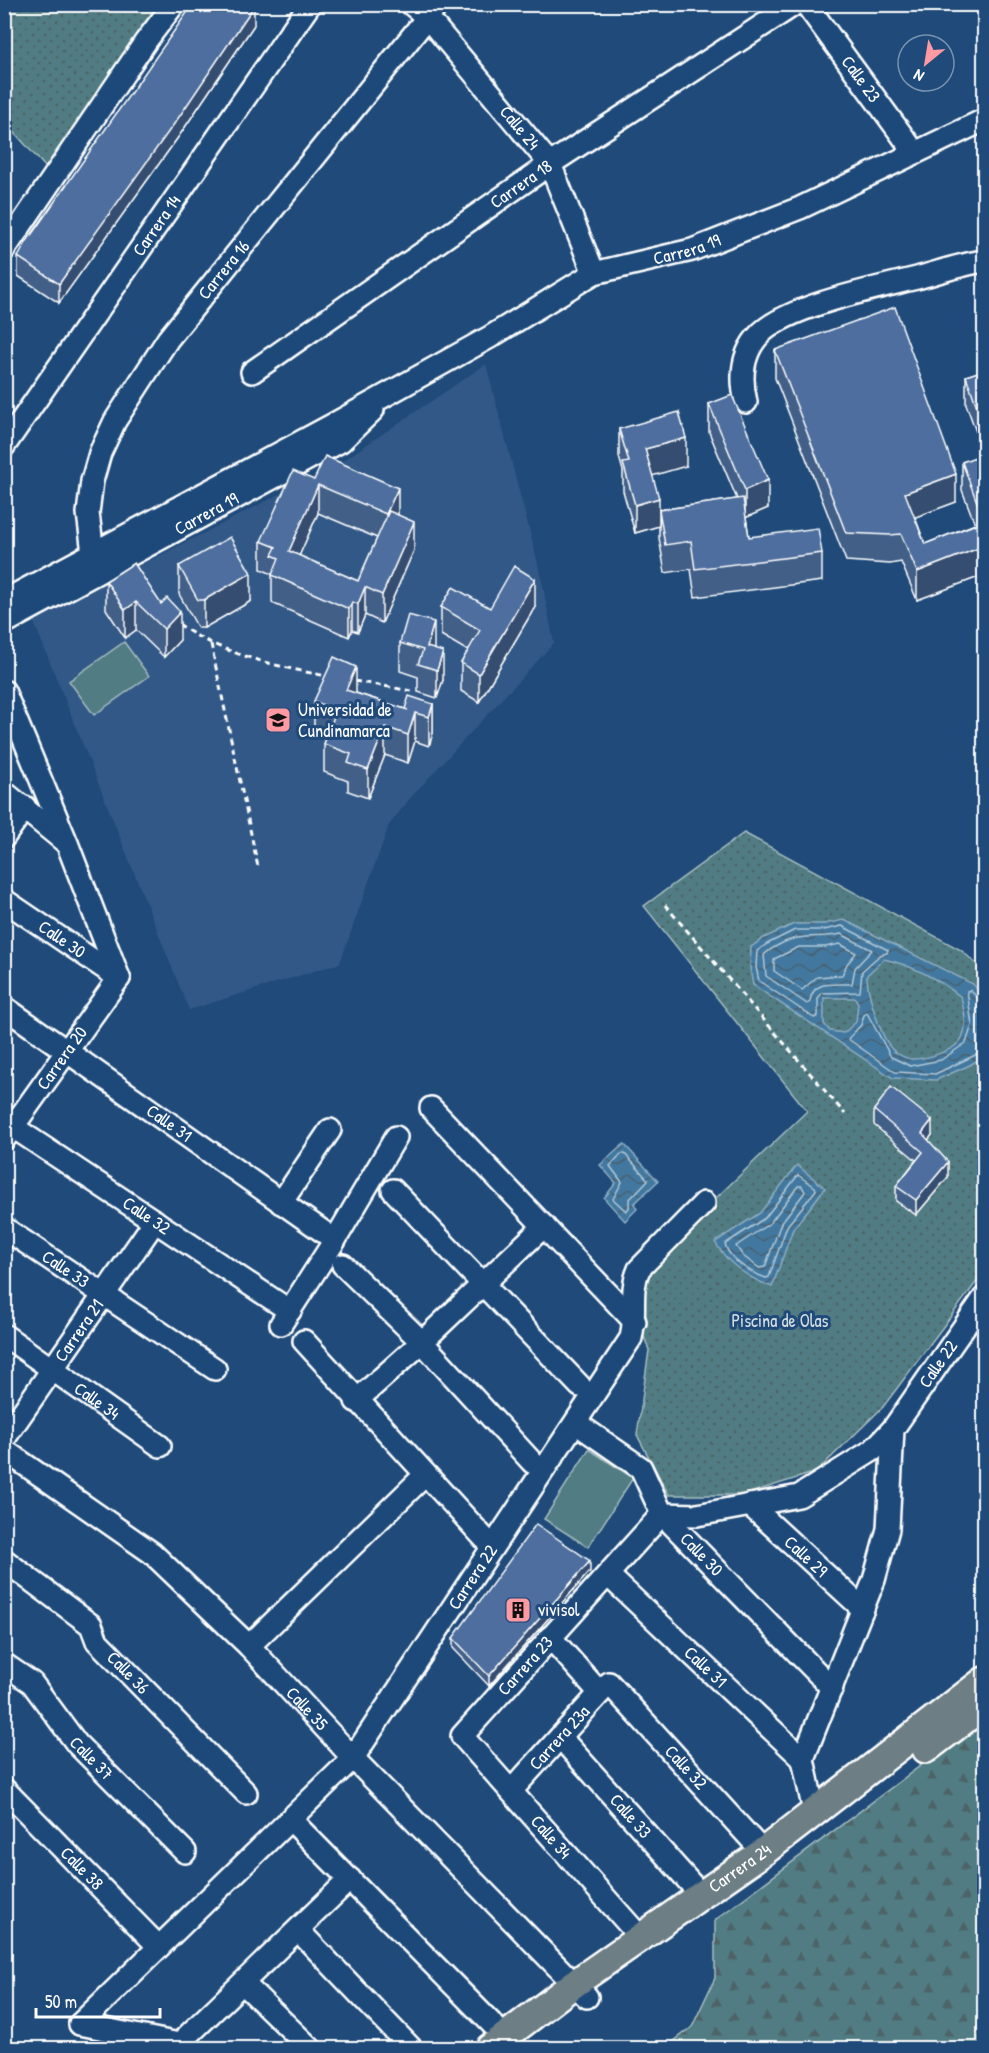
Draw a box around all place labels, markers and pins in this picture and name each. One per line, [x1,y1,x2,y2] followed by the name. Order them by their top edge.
[298,697,392,743] place label: Universidad de Cundinamarca
[263,705,293,735] school or university icon: Universidad de Cundinamarca
[503,1595,533,1625] building icon: vivisol
[538,1597,580,1622] place label: vivisol

